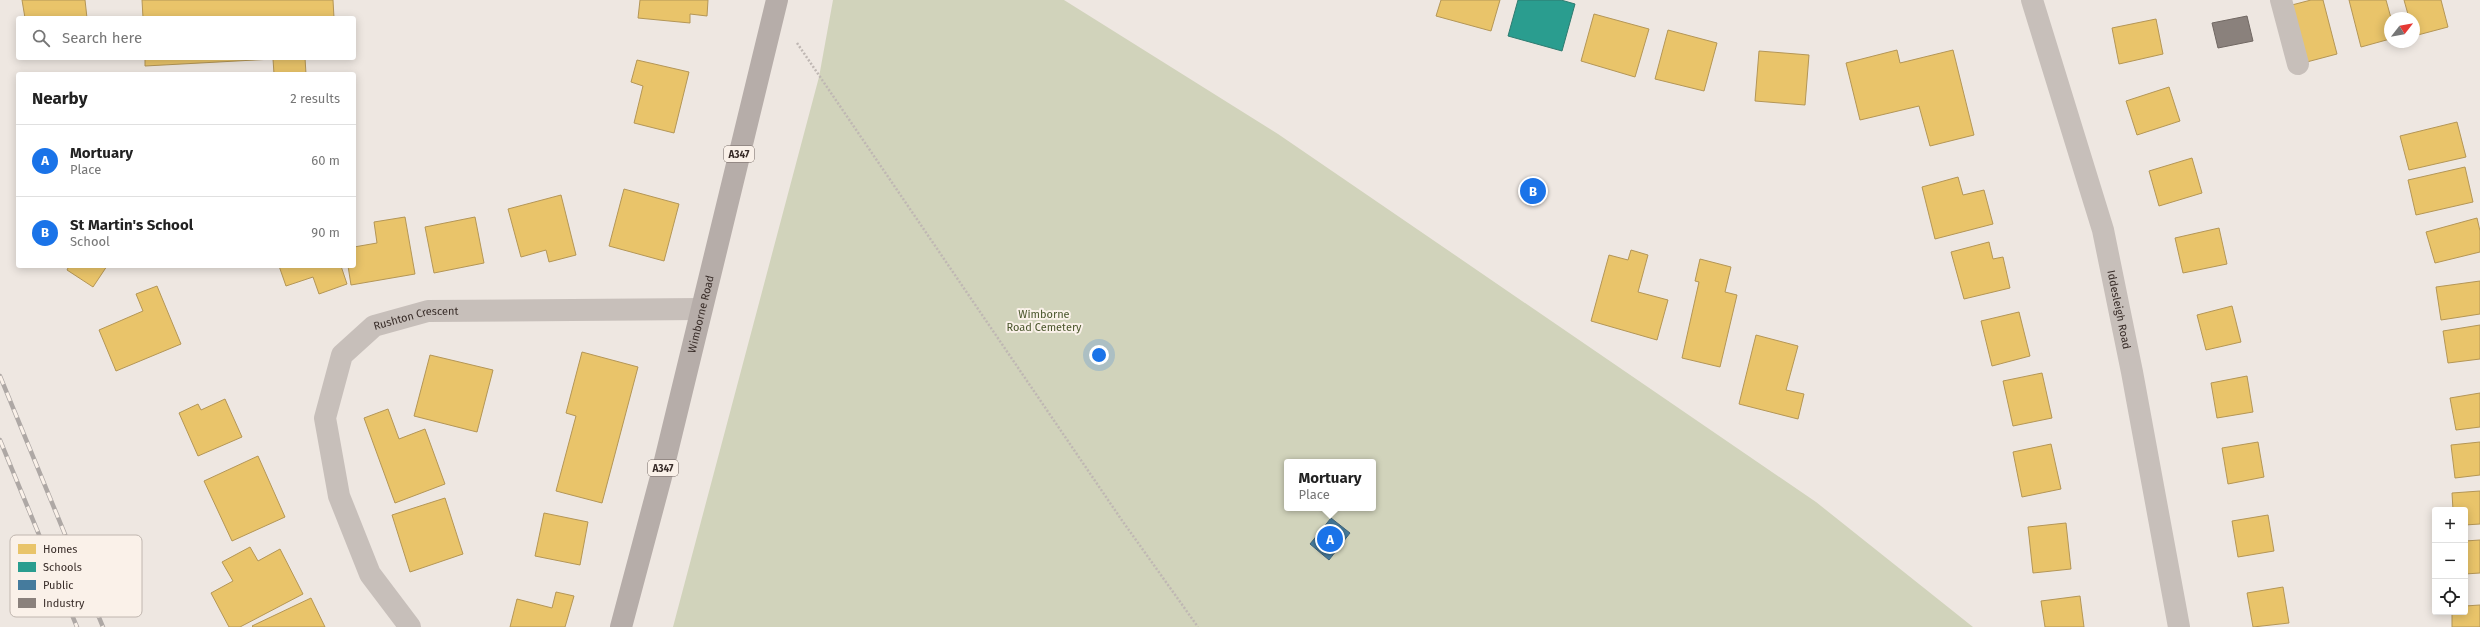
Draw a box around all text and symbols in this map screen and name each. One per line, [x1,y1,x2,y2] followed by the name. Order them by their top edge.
[2384,12,2420,48] north arrow
[16,16,356,60] search box
[30,27,52,49] icon: search
[62,29,142,47] text: Search here
[32,88,87,109] text: Nearby
[290,91,340,106] text: 2 results
[70,144,133,162] text: Mortuary
[724,146,754,162] road number: A347
[41,153,49,168] text: A
[311,153,340,168] text: 60 m
[70,162,101,177] text: Place
[1520,176,1546,206] pin: B
[70,216,193,234] text: St Martin's School
[41,225,49,240] text: B
[311,225,340,240] text: 90 m
[70,234,110,249] text: School
[2104,269,2133,350] street label: Iddesleigh Road
[685,274,717,354] street label: Wimborne Road
[372,305,458,333] street label: Rushton Crescent
[1006,308,1082,334] park label: Wimborne Road Cemetery
[1089,345,1109,365] your location
[1284,459,1376,511] popup
[648,460,678,476] road number: A347
[1299,469,1361,487] text: Mortuary
[1299,487,1330,502] text: Place
[2432,507,2468,615] map controls
[2432,507,2468,543] button: +
[1317,524,1343,554] pin: A
[10,535,142,617] legend
[43,543,77,556] text: Homes
[2432,543,2468,579] button: −
[43,561,82,574] text: Schools
[43,579,74,592] text: Public
[2432,579,2468,615] button: locate
[43,597,85,610] text: Industry

